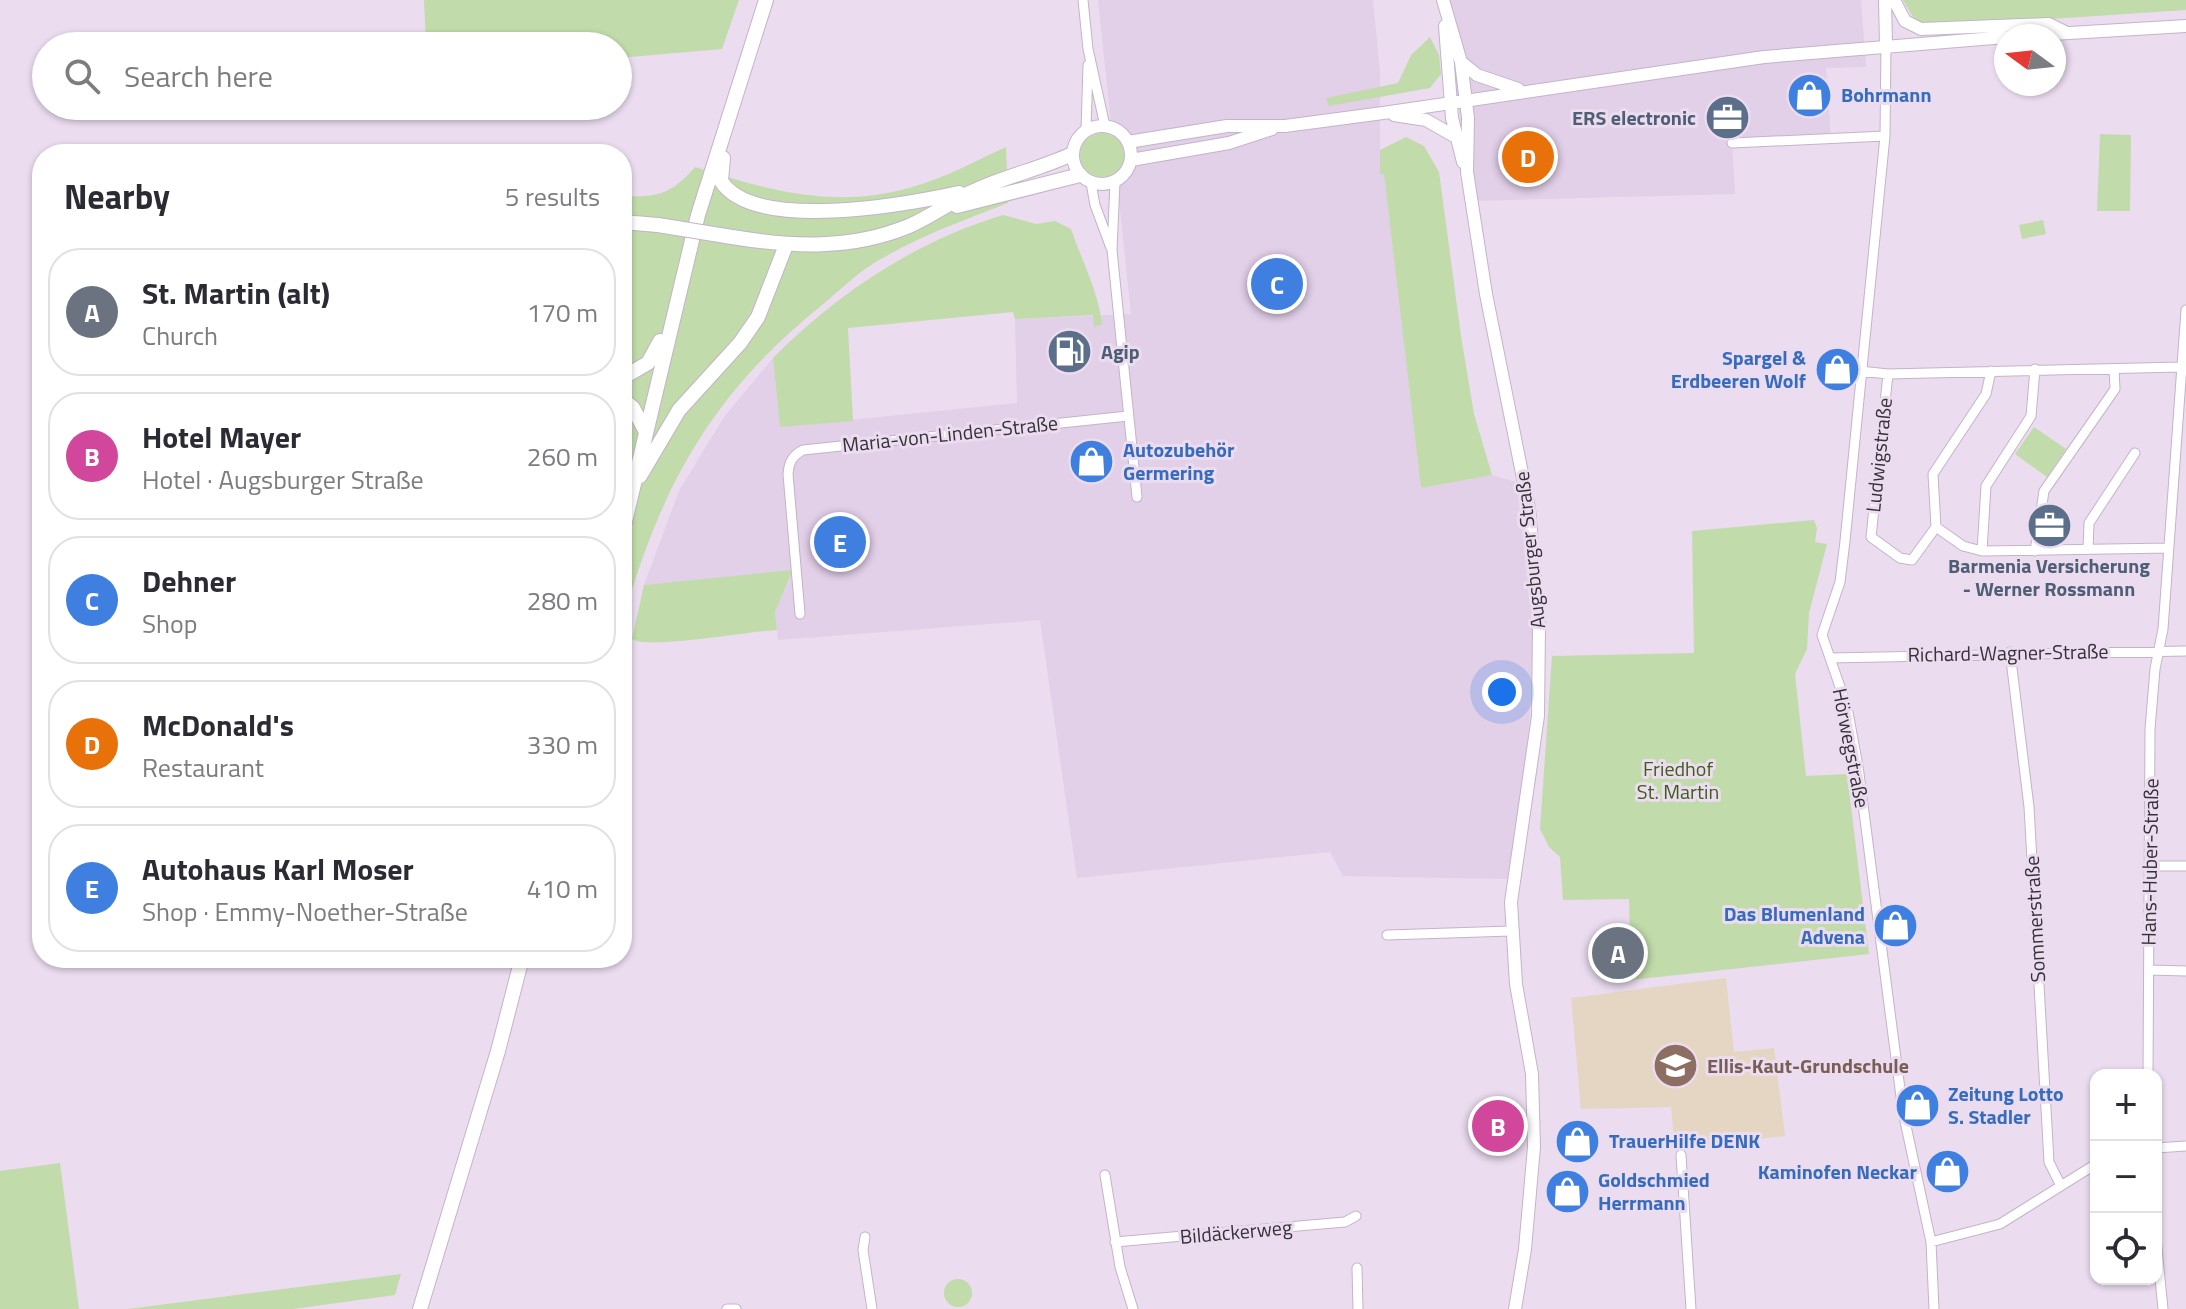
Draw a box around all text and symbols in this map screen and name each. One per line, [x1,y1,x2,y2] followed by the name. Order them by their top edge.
[1994,24,2066,96] north arrow
[32,32,632,120] search box
[124,53,273,99] text: Search here
[60,54,104,98] icon: search
[1786,71,1834,119] shop icon: Bohrmann
[1841,79,1931,110] place label: Bohrmann
[1703,94,1751,142] office icon: ERS electronic
[1572,102,1696,133] place label: ERS electronic
[1502,127,1554,187] pin: D
[64,170,170,222] text: Nearby
[505,177,600,216] text: 5 results
[1251,254,1303,314] pin: C
[142,270,330,316] text: St. Martin (alt)
[84,293,100,332] text: A
[527,293,598,332] text: 170 m
[142,316,218,355] text: Church
[1046,328,1094,376] fuel station icon: Agip
[1101,336,1140,367] place label: Agip
[1671,342,1806,396] place label: Spargel & Erdbeeren Wolf
[1813,346,1861,394] shop icon: Spargel & Erdbeeren Wolf
[1857,396,1900,514] street label: Ludwigstraße
[841,407,1059,460] street label: Maria-von-Linden-Straße
[142,414,301,460] text: Hotel Mayer
[1123,434,1235,488] place label: Autozubehör Germering
[84,437,100,476] text: B
[527,437,598,476] text: 260 m
[1068,437,1116,485] shop icon: Autozubehör Germering
[142,460,424,499] text: Hotel · Augsburger Straße
[1506,470,1553,630] street label: Augsburger Straße
[2025,502,2073,550] office icon: Barmenia Versicherung - Werner Rossmann
[814,512,866,572] pin: E
[1948,550,2150,604] place label: Barmenia Versicherung - Werner Rossmann
[142,558,236,604] text: Dehner
[85,581,99,620] text: C
[527,581,598,620] text: 280 m
[142,604,197,643] text: Shop
[1907,635,2109,670] street label: Richard-Wagner-Straße
[1482,672,1522,712] your location
[1825,685,1878,810] street label: Hörwegstraße
[142,702,294,748] text: McDonald's
[84,725,100,764] text: D
[527,725,598,764] text: 330 m
[142,748,264,787] text: Restaurant
[1637,753,1719,807] park label: Friedhof St. Martin
[2133,778,2166,946] street label: Hans-Huber-Straße
[142,846,414,892] text: Autohaus Karl Moser
[2016,855,2053,983] street label: Sommerstraße
[85,869,99,908] text: E
[527,869,598,908] text: 410 m
[142,892,468,931] text: Shop · Emmy-Noether-Straße
[1724,898,1865,952] place label: Das Blumenland Advena
[1872,902,1920,950] shop icon: Das Blumenland Advena
[1592,923,1644,983] pin: A
[1652,1042,1700,1090] school or university icon: Ellis-Kaut-Grundschule
[1707,1050,1909,1081] place label: Ellis-Kaut-Grundschule
[2090,1069,2162,1285] map controls
[2090,1069,2162,1141] button: +
[1948,1078,2064,1132] place label: Zeitung Lotto S. Stadler
[1893,1081,1941,1129] shop icon: Zeitung Lotto S. Stadler
[1472,1096,1524,1156] pin: B
[1554,1117,1602,1165] shop icon: TrauerHilfe DENK
[1609,1125,1760,1156] place label: TrauerHilfe DENK
[2090,1141,2162,1213] button: −
[1924,1148,1972,1196] shop icon: Kaminofen Neckar
[1758,1156,1918,1187] place label: Kaminofen Neckar
[1598,1164,1710,1218] place label: Goldschmied Herrmann
[1543,1168,1591,1216] shop icon: Goldschmied Herrmann
[1179,1211,1293,1252] street label: Bildäckerweg
[2090,1213,2162,1285] button: locate

